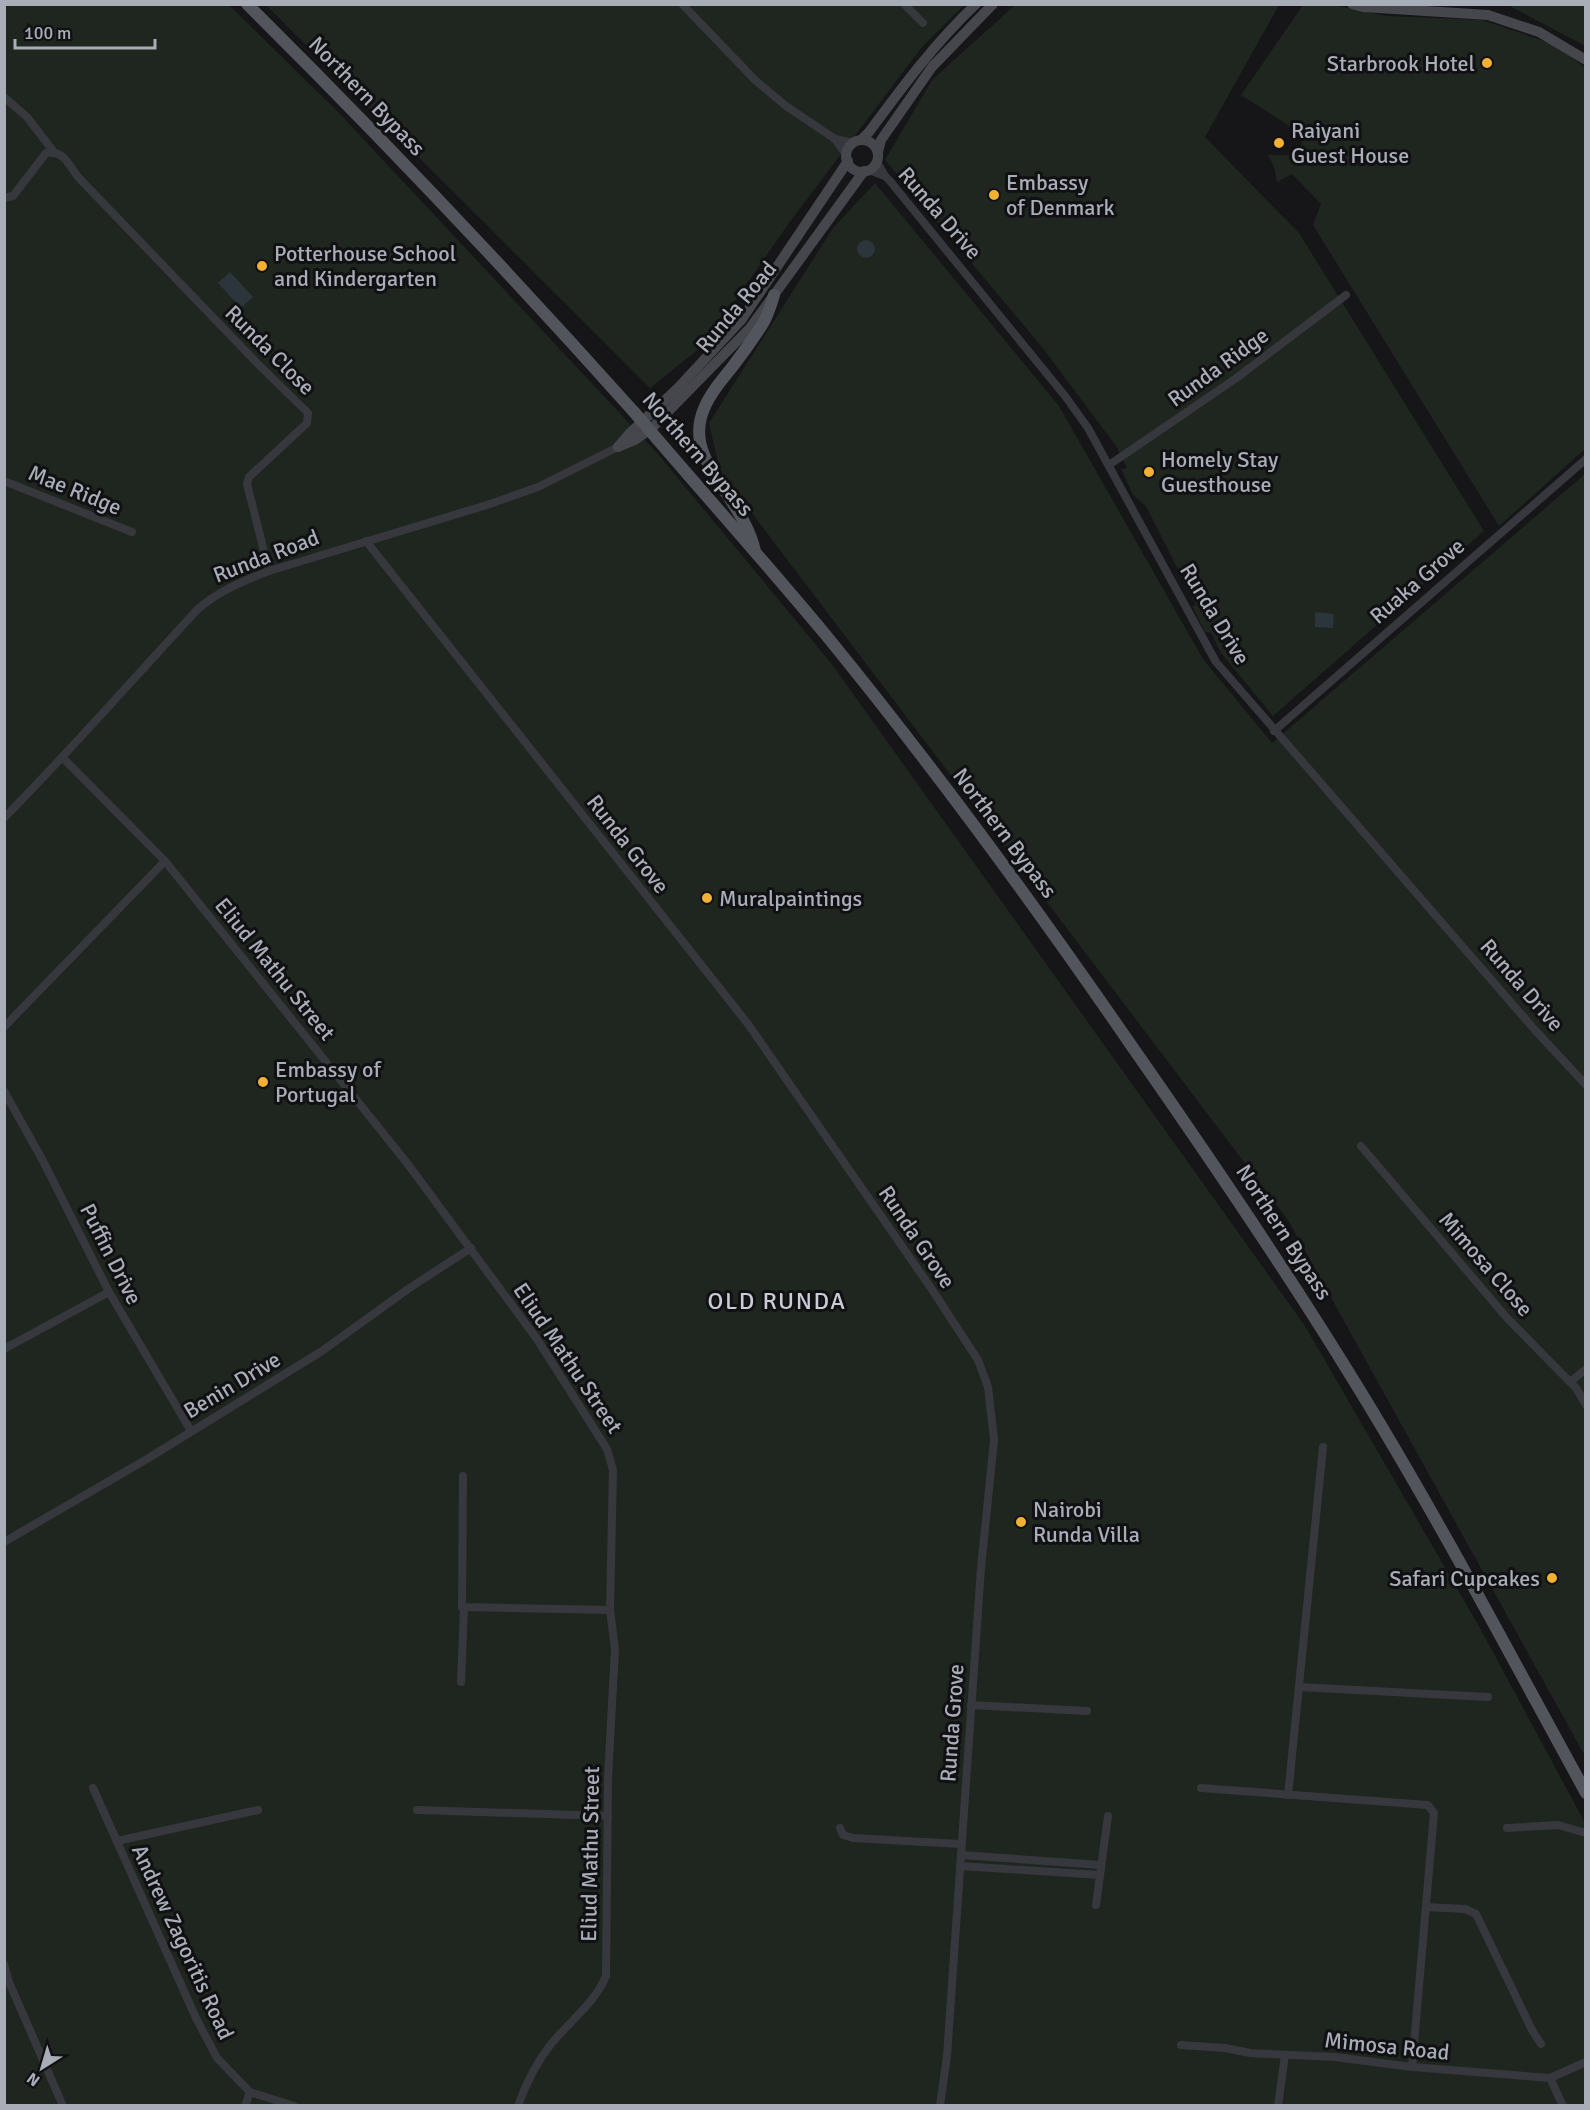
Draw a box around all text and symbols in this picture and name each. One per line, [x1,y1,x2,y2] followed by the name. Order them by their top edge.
[15,12,154,50] scale bar
[24,22,71,44] text: 100 m
[303,31,431,161] street label: Northern Bypass
[1327,50,1475,77] place label: Starbrook Hotel
[1480,56,1494,70] marker: Starbrook Hotel
[1291,117,1409,169] place label: Raiyani Guest House
[1272,136,1286,150] marker: Raiyani Guest House
[893,161,987,265] street label: Runda Drive
[1006,169,1115,221] place label: Embassy of Denmark
[987,188,1001,202] marker: Embassy of Denmark
[274,240,456,292] place label: Potterhouse School and Kindergarten
[690,256,782,358] street label: Runda Road
[255,259,269,273] marker: Potterhouse School and Kindergarten
[219,299,321,401] street label: Runda Close
[1162,321,1274,413] street label: Runda Ridge
[637,386,759,522] street label: Northern Bypass
[1161,446,1279,498] place label: Homely Stay Guesthouse
[24,459,126,521] street label: Mae Ridge
[1142,465,1156,479] marker: Homely Stay Guesthouse
[209,523,323,589] street label: Runda Road
[1364,533,1470,629] street label: Ruaka Grove
[1174,558,1256,670] street label: Runda Drive
[947,763,1063,903] street label: Northern Bypass
[581,789,675,899] street label: Runda Grove
[719,885,862,912] place label: Muralpaintings
[700,891,714,905] marker: Muralpaintings
[209,892,341,1046] street label: Eliud Mathu Street
[1475,933,1569,1037] street label: Runda Drive
[275,1056,382,1108] place label: Embassy of Portugal
[256,1075,270,1089] marker: Embassy of Portugal
[1230,1159,1338,1305] street label: Northern Bypass
[873,1180,961,1294] street label: Runda Grove
[74,1199,148,1309] street label: Puffin Drive
[1433,1206,1539,1322] street label: Mimosa Close
[508,1278,629,1439] street label: Eliud Mathu Street
[708,1286,846,1316] district label: OLD RUNDA
[179,1346,285,1424] street label: Benin Drive
[1033,1496,1140,1548] place label: Nairobi Runda Villa
[1014,1515,1028,1529] marker: Nairobi Runda Villa
[1389,1565,1540,1592] place label: Safari Cupcakes
[1545,1571,1559,1585] marker: Safari Cupcakes
[934,1663,970,1783] street label: Runda Grove
[575,1766,605,1942] street label: Eliud Mathu Street
[126,1840,240,2044] street label: Andrew Zagoritis Road
[1323,2026,1451,2066] street label: Mimosa Road
[12,2038,72,2098] north arrow
[23,2068,44,2091] text: N

